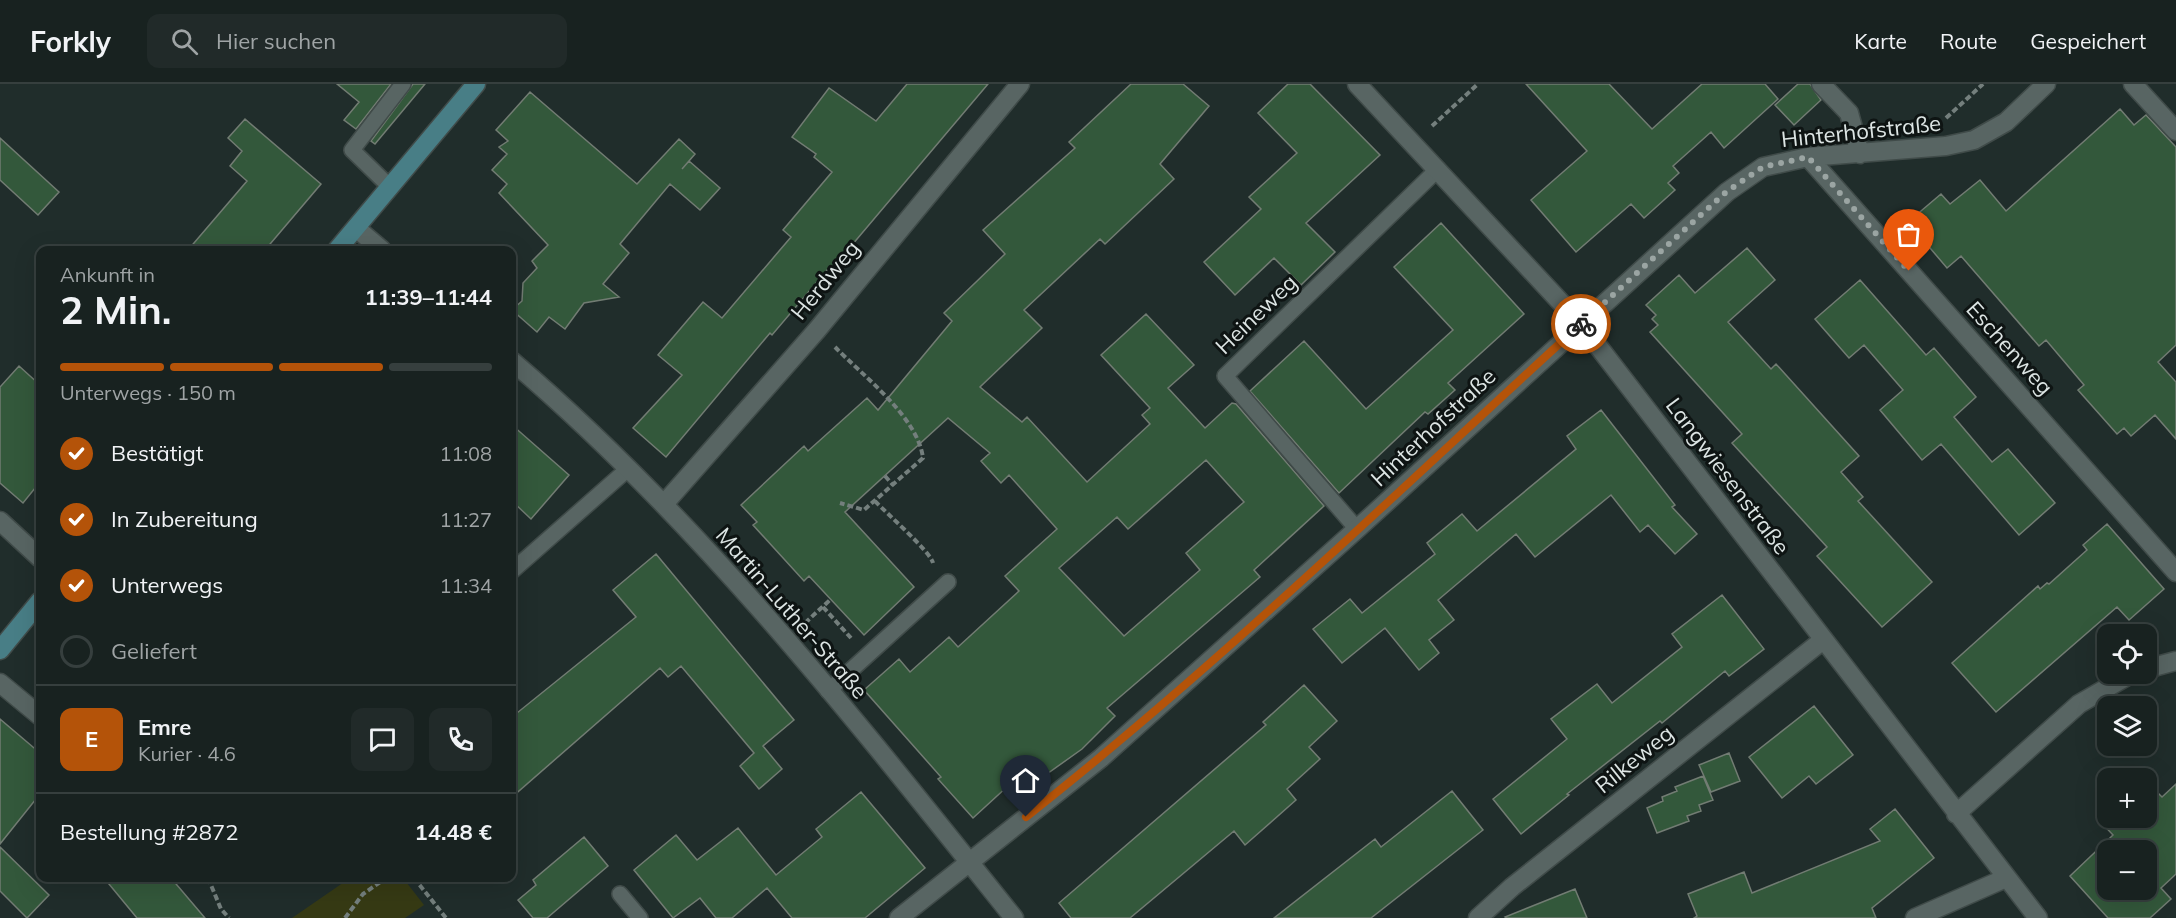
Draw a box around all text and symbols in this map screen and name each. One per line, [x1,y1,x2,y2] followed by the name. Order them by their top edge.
[147,14,567,68] search box
[30,24,111,59] text: Forkly
[168,25,201,58] icon: search
[216,27,336,55] text: Hier suchen
[1854,28,1907,54] text: Karte
[1940,28,1997,54] text: Route
[2030,28,2146,54] text: Gespeichert
[1780,109,1942,153] street label: Hinterhofstraße
[1883,209,1934,271] pin
[1892,218,1925,251] icon: bag
[785,235,865,325] street label: Herdweg
[60,262,155,287] text: Ankunft in
[1209,268,1303,360] street label: Heineweg
[364,283,492,311] text: 11:39–11:44
[60,285,171,334] text: 2 Min.
[1551,294,1611,354] courier
[1961,295,2059,401] street label: Eschenweg
[1565,308,1598,341] icon: bike
[1365,362,1501,492] street label: Hinterhofstraße
[60,380,236,405] text: Unterwegs · 150 m
[1660,392,1796,560] street label: Langwiesenstraße
[60,437,93,470] icon: check
[111,439,204,467] text: Bestätigt
[439,441,492,466] text: 11:08
[60,503,93,536] icon: check
[111,505,258,533] text: In Zubereitung
[439,507,492,532] text: 11:27
[710,522,874,704] street label: Martin-Luther-Straße
[60,569,93,602] icon: check
[111,571,223,599] text: Unterwegs
[439,573,492,598] text: 11:34
[2097,624,2157,900] map controls
[2097,624,2157,684] button: locate
[111,637,197,665] text: Geliefert
[2097,696,2157,756] button: layers
[351,708,414,771] button: chat
[429,708,492,771] button: phone
[138,713,191,741] text: Emre
[1589,719,1679,799] street label: Rilkeweg
[85,725,98,753] text: E
[138,741,236,766] text: Kurier · 4.6
[1000,755,1051,817] pin
[1009,764,1042,797] icon: home
[2097,768,2157,828] button: +
[60,818,238,846] text: Bestellung #2872
[415,818,492,846] text: 14.48 €
[2097,840,2157,900] button: −

